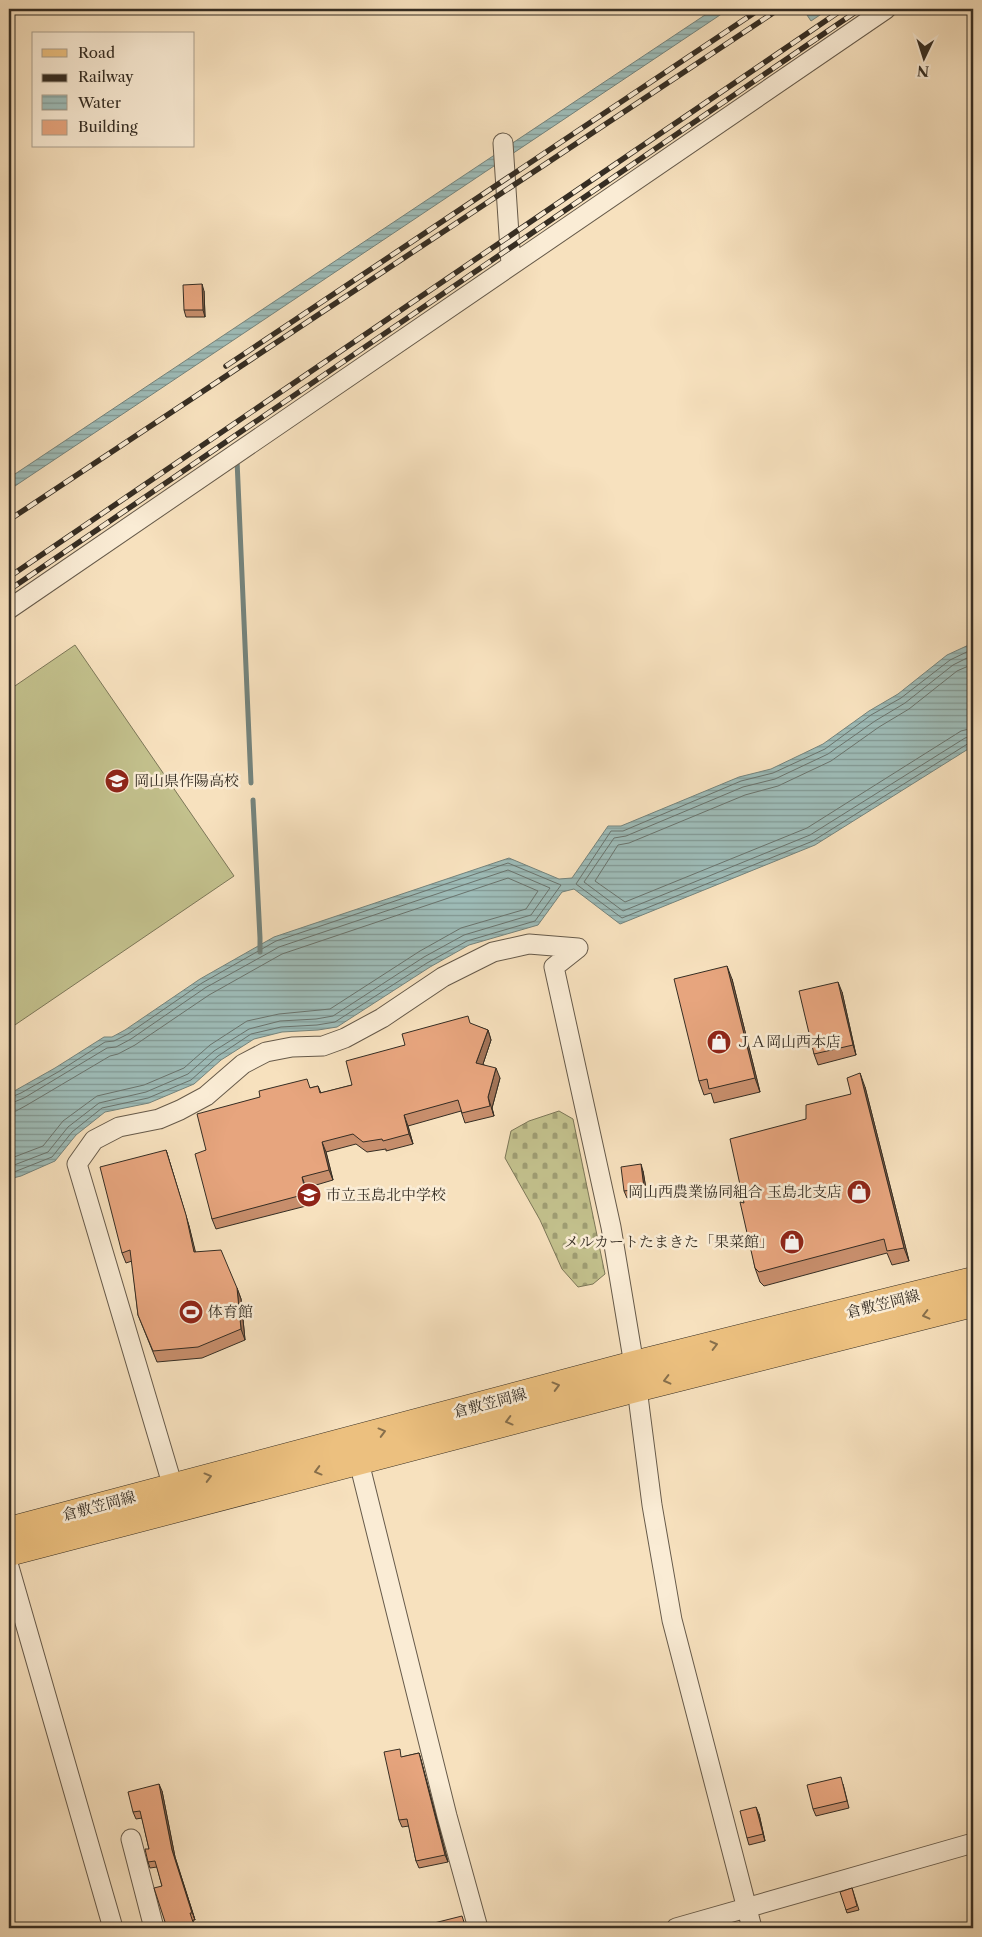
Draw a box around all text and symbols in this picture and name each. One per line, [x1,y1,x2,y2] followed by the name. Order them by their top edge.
[32,32,195,148] legend
[900,32,950,82] north arrow
[78,43,115,62] text: Road
[916,62,930,80] text: N
[78,67,134,86] text: Railway
[77,93,122,112] text: Water
[78,117,138,136] text: Building
[104,768,130,794] school or university icon: 岡山県作陽高校
[134,771,239,790] place label: 岡山県作陽高校
[706,1029,732,1055] shop icon: ＪＡ岡山西本店
[736,1032,841,1051] place label: ＪＡ岡山西本店
[846,1179,872,1205] shop icon: 岡山西農業協同組合 玉島北支店
[296,1182,322,1208] school or university icon: 市立玉島北中学校
[628,1182,842,1201] place label: 岡山西農業協同組合 玉島北支店
[326,1185,446,1204] place label: 市立玉島北中学校
[779,1229,805,1255] shop icon: メルカートたまきた「果菜館」
[564,1232,774,1251] place label: メルカートたまきた「果菜館」
[844,1285,922,1322] street label: 倉敷笠岡線
[178,1299,204,1325] sports icon: 体育館
[208,1302,253,1321] place label: 体育館
[921,1309,930,1320] one-way arrow
[709,1341,717,1351] one-way arrow
[662,1374,671,1385] one-way arrow
[552,1381,560,1391] one-way arrow
[451,1384,529,1421] street label: 倉敷笠岡線
[505,1415,514,1426] one-way arrow
[378,1427,386,1437] one-way arrow
[314,1465,323,1476] one-way arrow
[203,1473,212,1483] one-way arrow
[60,1487,138,1524] street label: 倉敷笠岡線

